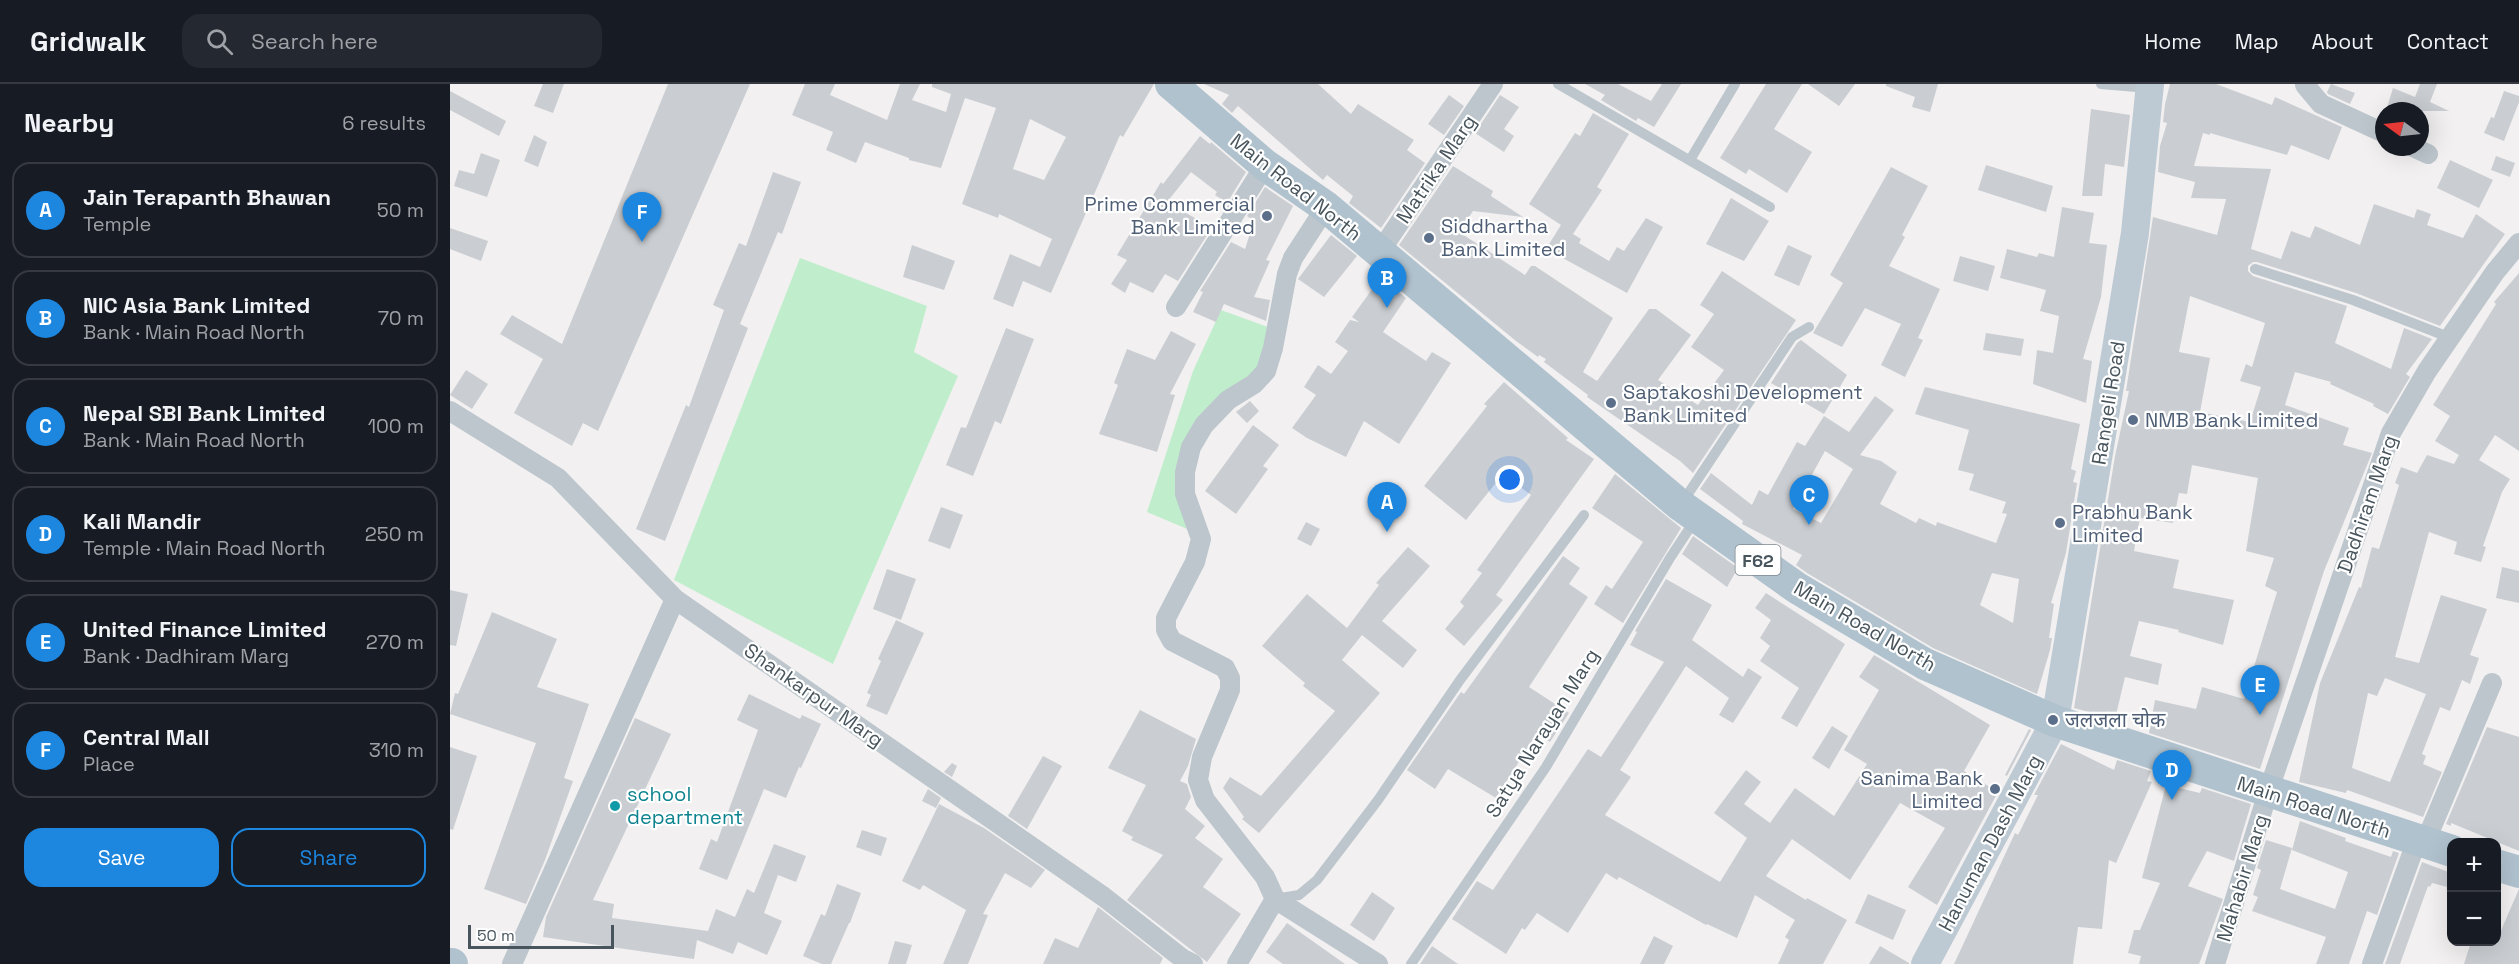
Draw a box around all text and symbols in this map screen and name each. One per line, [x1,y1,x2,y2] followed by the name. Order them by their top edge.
[182,14,602,68] search box
[30,23,146,59] text: Gridwalk
[203,25,236,58] icon: search
[251,27,378,55] text: Search here
[2144,28,2202,55] text: Home
[2235,28,2279,55] text: Map
[2312,28,2374,55] text: About
[2407,28,2489,55] text: Contact
[2375,102,2429,156] north arrow
[24,106,114,140] text: Nearby
[342,110,426,136] text: 6 results
[1390,110,1482,228] street label: Matrika Marg
[1225,128,1367,246] street label: Main Road North
[83,183,331,211] text: Jain Terapanth Bhawan
[1084,191,1255,240] place label: Prime Commercial Bank Limited
[622,192,662,242] pin: F
[39,197,52,223] text: A
[377,197,424,223] text: 50 m
[1260,209,1274,223] marker: Prime Commercial Bank Limited
[83,211,151,237] text: Temple
[1441,213,1565,262] place label: Siddhartha Bank Limited
[1422,231,1436,245] marker: Siddhartha Bank Limited
[1368,258,1406,308] pin: B
[83,291,310,319] text: NIC Asia Bank Limited
[39,305,52,331] text: B
[378,305,424,331] text: 70 m
[83,319,305,345] text: Bank · Main Road North
[2085,339,2131,467] street label: Rangeli Road
[1623,379,1863,428] place label: Saptakoshi Development Bank Limited
[1604,396,1618,410] marker: Saptakoshi Development Bank Limited
[83,399,326,427] text: Nepal SBI Bank Limited
[2145,407,2318,433] place label: NMB Bank Limited
[39,413,52,439] text: C
[368,413,424,439] text: 100 m
[2126,413,2140,427] marker: NMB Bank Limited
[83,427,305,453] text: Bank · Main Road North
[2331,432,2403,576] street label: Dadhiram Marg
[1495,465,1524,494] your location
[1790,476,1828,525] pin: C
[1368,482,1406,532] pin: A
[2072,499,2193,548] place label: Prabhu Bank Limited
[83,507,201,535] text: Kali Mandir
[2053,516,2067,530] marker: Prabhu Bank Limited
[39,521,52,547] text: D
[365,521,424,547] text: 250 m
[83,535,325,561] text: Temple · Main Road North
[1736,545,1780,575] road number: F62
[1789,575,1941,677] street label: Main Road North
[83,615,327,643] text: United Finance Limited
[40,629,51,655] text: E
[366,629,424,655] text: 270 m
[739,637,889,753] street label: Shankarpur Marg
[83,643,289,669] text: Bank · Dadhiram Marg
[1479,644,1605,822] street label: Satya Narayan Marg
[2240,666,2280,715] pin: E
[2065,707,2166,733] place label: जलजला चोक
[2046,713,2060,727] marker: जलजला चोक
[83,723,210,751] text: Central Mall
[40,737,51,763] text: F
[369,737,424,763] text: 310 m
[1932,750,2048,936] street label: Hanuman Dash Marg
[2152,750,2192,800] pin: D
[83,751,135,777] text: Place
[1861,765,1983,814] place label: Sanima Bank Limited
[2234,770,2394,844] street label: Main Road North
[627,781,743,830] place label: school department
[1988,782,2002,796] marker: Sanima Bank Limited
[608,799,622,813] marker: school department
[2210,811,2274,945] street label: Mahabir Marg
[24,828,219,887] button: Save
[231,828,426,887] button: Share
[2447,838,2501,946] map controls
[2447,838,2501,892] button: +
[2447,892,2501,946] button: −
[468,922,614,950] scale bar
[477,925,515,946] text: 50 m

